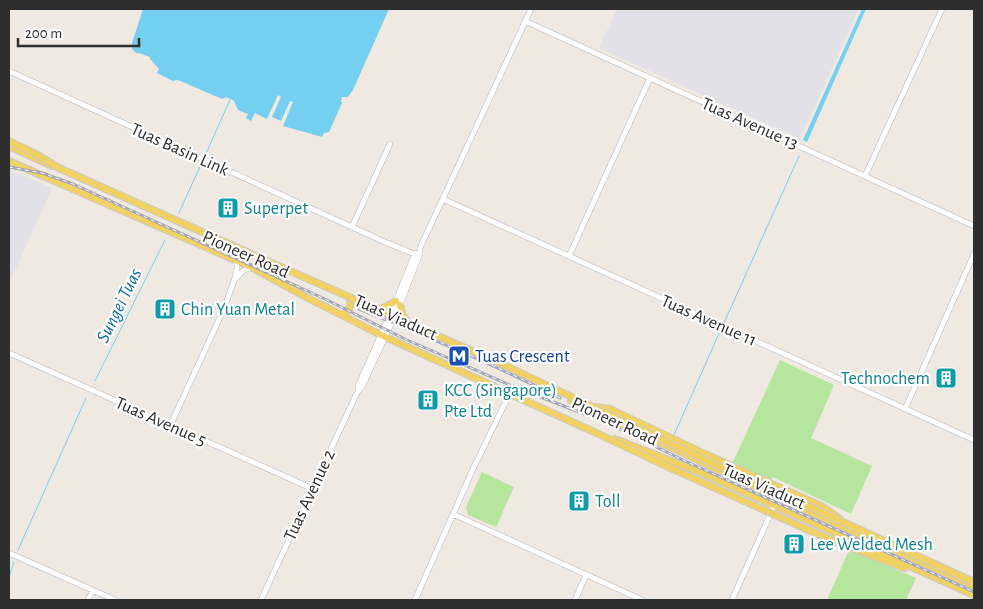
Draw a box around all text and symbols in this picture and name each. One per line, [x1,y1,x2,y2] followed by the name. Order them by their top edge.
[18,15,139,47] scale bar
[25,26,62,41] text: 200 m
[699,95,801,153] street label: Tuas Avenue 13
[128,120,232,180] street label: Tuas Basin Link
[216,196,240,220] building icon: Superpet
[244,200,308,218] place label: Superpet
[200,228,292,282] street label: Pioneer Road
[93,266,145,346] water label: Sungei Tuas
[351,292,440,344] street label: Tuas Viaduct
[658,292,759,350] street label: Tuas Avenue 11
[153,297,177,321] building icon: Chin Yuan Metal
[181,301,295,319] place label: Chin Yuan Metal
[447,344,471,368] metro station icon: Tuas Crescent
[475,348,570,366] place label: Tuas Crescent
[934,366,958,390] building icon: Technochem
[841,370,930,388] place label: Technochem
[444,382,557,421] place label: KCC (Singapore) Pte Ltd
[416,388,440,412] building icon: KCC (Singapore) Pte Ltd
[112,394,209,450] street label: Tuas Avenue 5
[569,394,660,450] street label: Pioneer Road
[281,447,339,544] street label: Tuas Avenue 2
[719,461,808,513] street label: Tuas Viaduct
[567,489,591,513] building icon: Toll
[595,493,620,511] place label: Toll
[782,532,806,556] building icon: Lee Welded Mesh
[810,536,933,554] place label: Lee Welded Mesh

